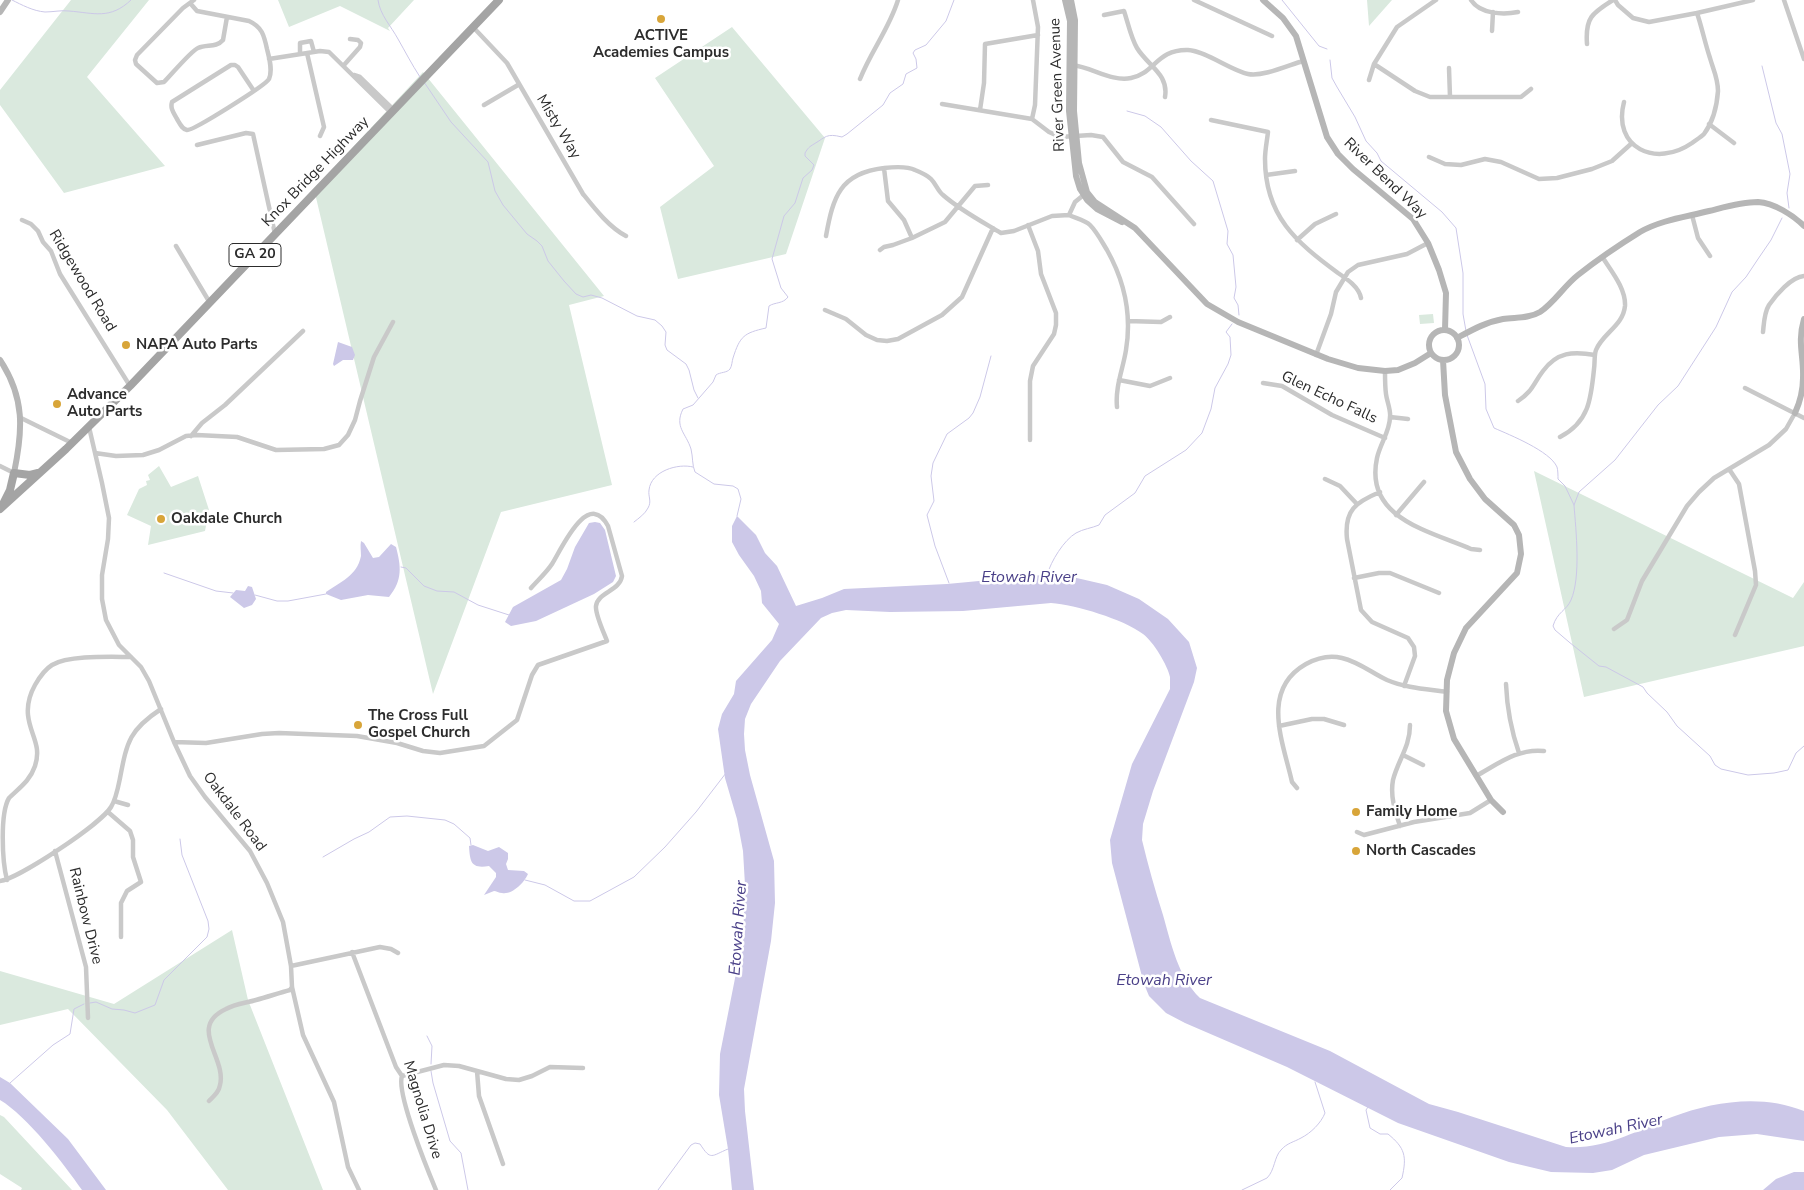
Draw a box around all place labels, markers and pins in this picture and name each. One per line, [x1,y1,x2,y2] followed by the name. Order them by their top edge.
[655,13,667,25] marker: ACTIVE Academies Campus
[593,27,729,62] place label: ACTIVE Academies Campus
[136,336,258,354] place label: NAPA Auto Parts
[120,339,132,351] marker: NAPA Auto Parts
[67,386,142,421] place label: Advance Auto Parts
[51,398,63,410] marker: Advance Auto Parts
[171,510,282,528] place label: Oakdale Church
[155,513,167,525] marker: Oakdale Church
[368,707,470,742] place label: The Cross Full Gospel Church
[352,719,364,731] marker: The Cross Full Gospel Church
[1366,803,1457,821] place label: Family Home
[1350,806,1362,818] marker: Family Home
[1366,842,1476,860] place label: North Cascades
[1350,845,1362,857] marker: North Cascades

